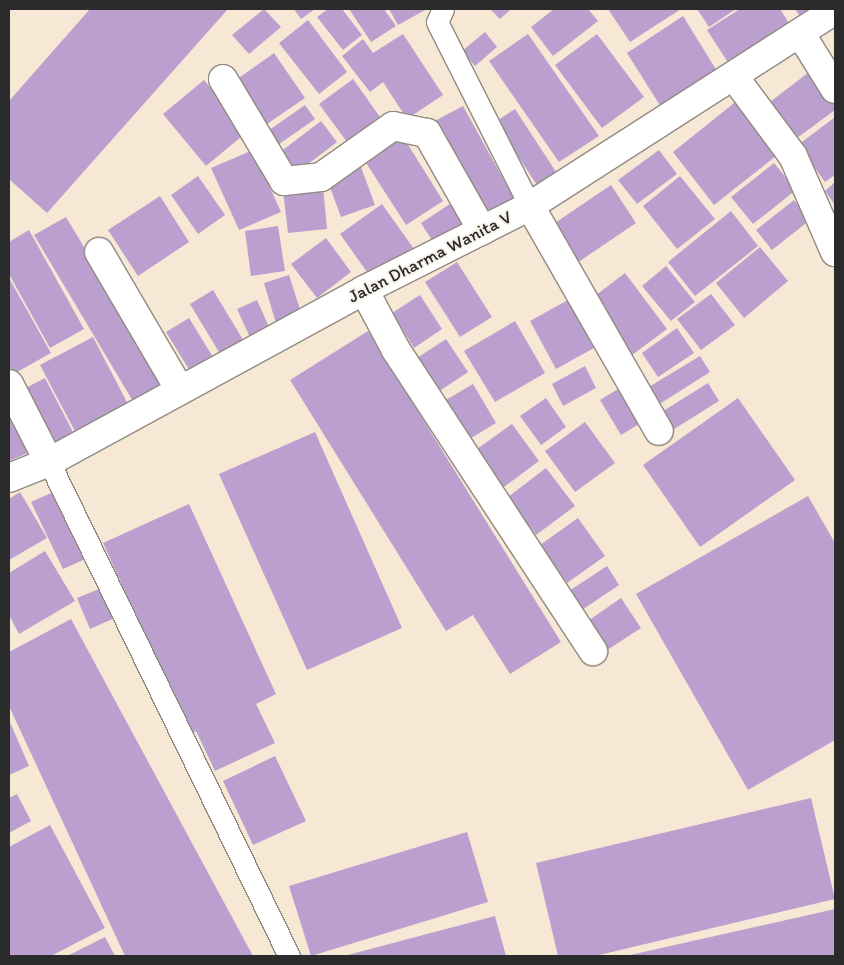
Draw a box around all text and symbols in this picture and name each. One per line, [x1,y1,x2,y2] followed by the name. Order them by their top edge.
[345,206,515,308] street label: Jalan Dharma Wanita V

